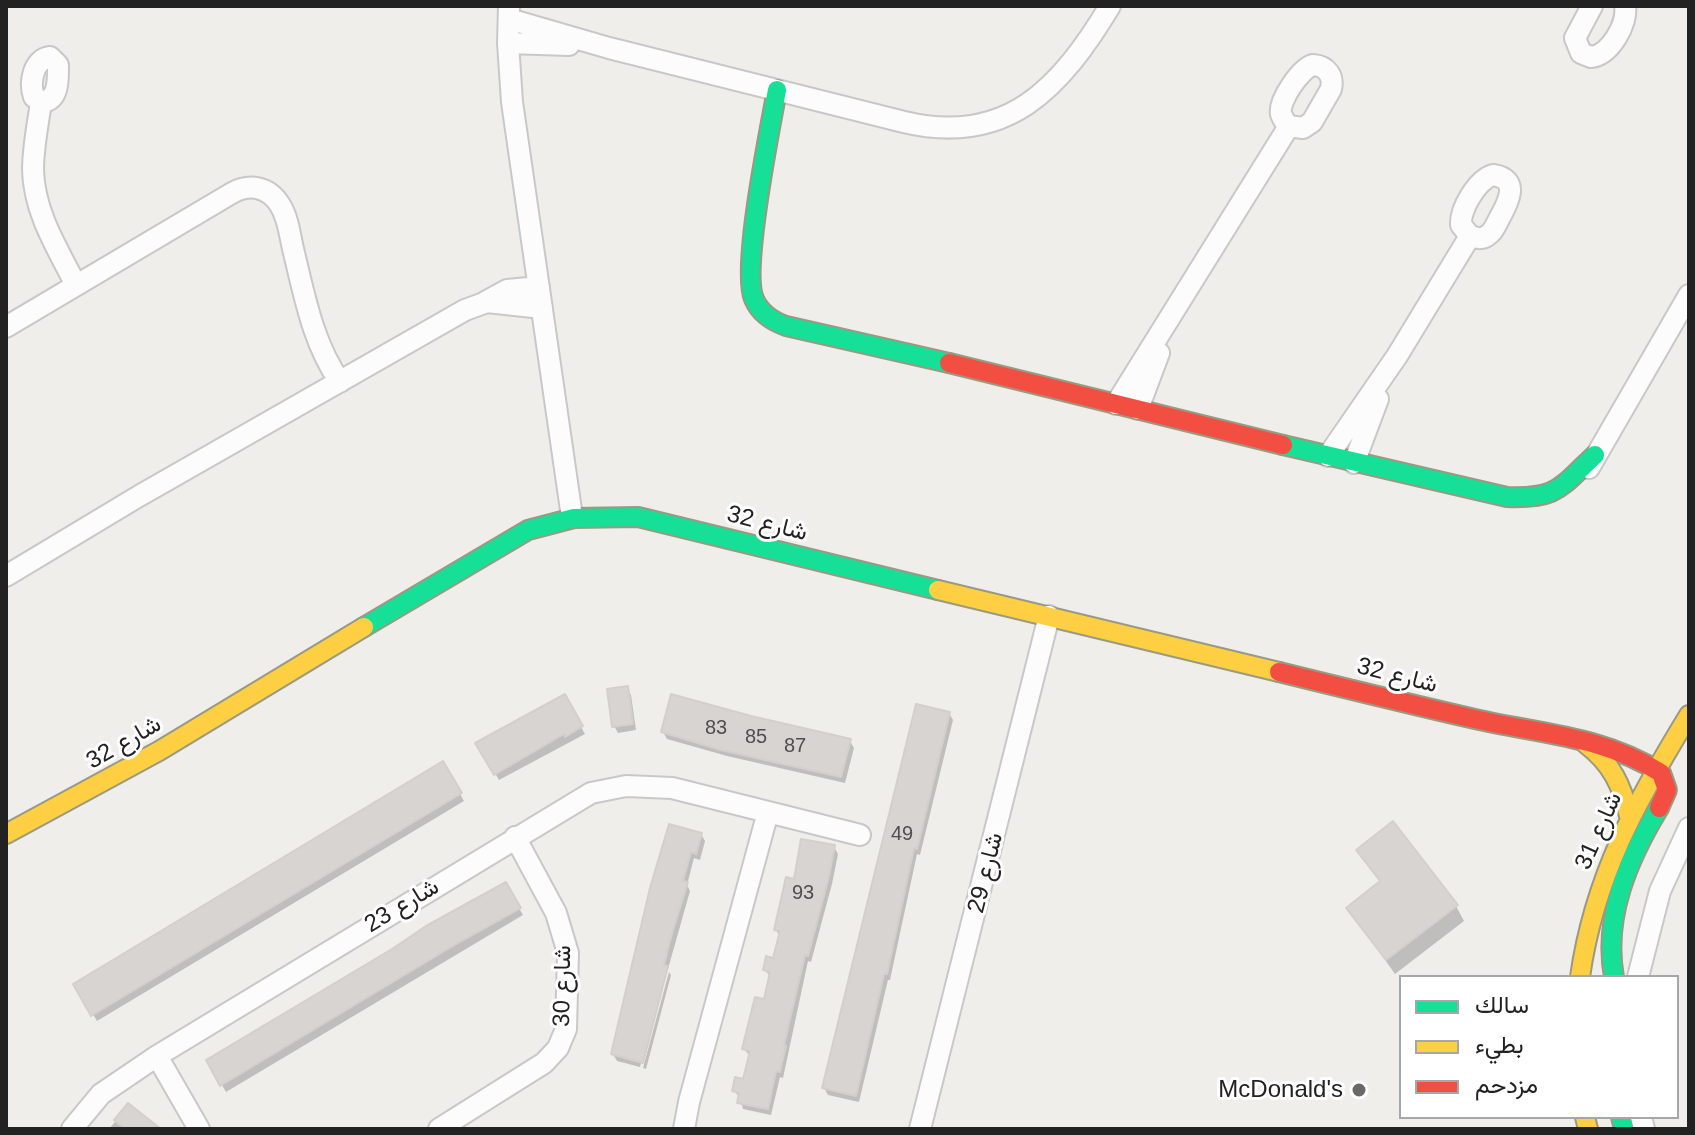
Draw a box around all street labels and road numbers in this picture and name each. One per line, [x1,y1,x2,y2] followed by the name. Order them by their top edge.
[724,500,810,548] street label: شارع 32
[1354,652,1440,700] street label: شارع 32
[81,710,167,776] street label: شارع 32
[1569,788,1629,874] street label: شارع 31
[962,830,1010,916] street label: شارع 29
[360,873,444,939] street label: شارع 23
[548,945,578,1027] street label: شارع 30

